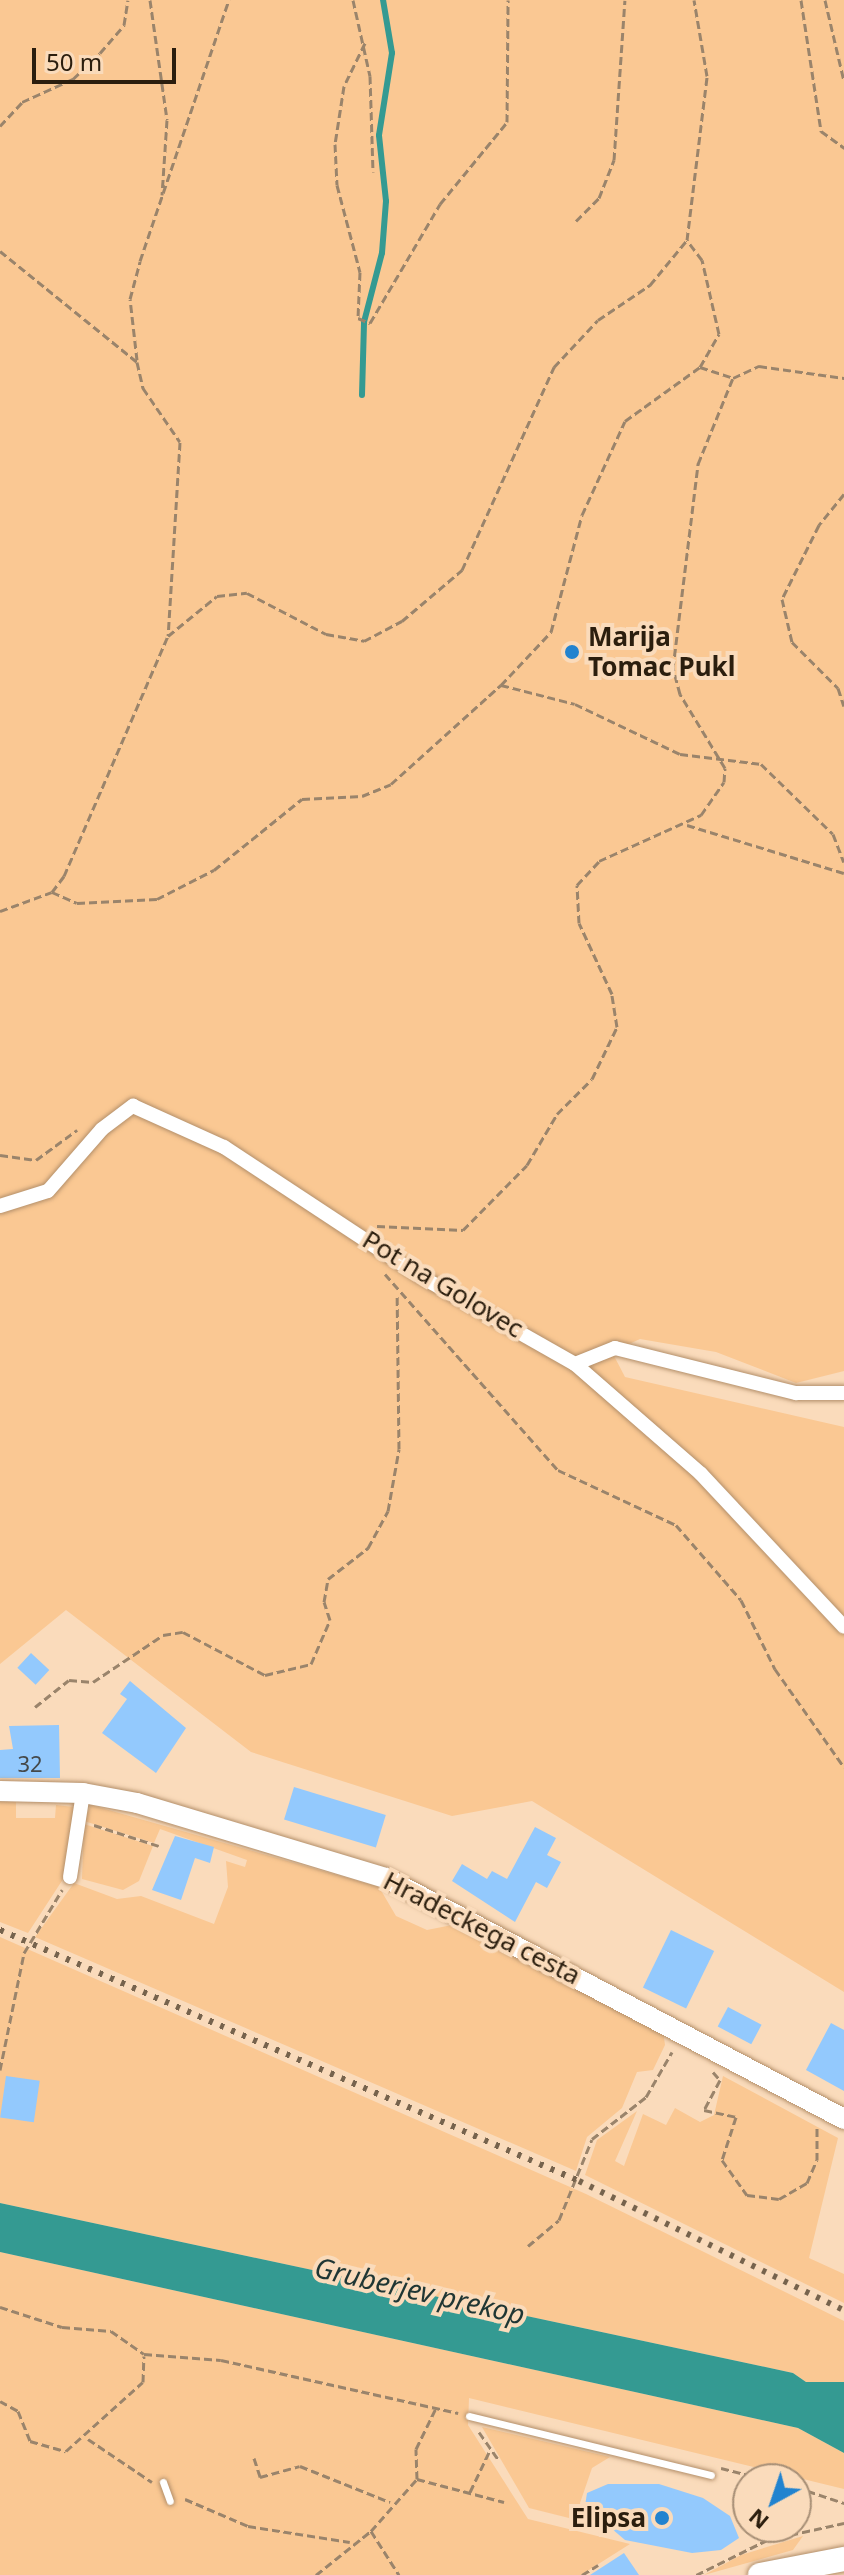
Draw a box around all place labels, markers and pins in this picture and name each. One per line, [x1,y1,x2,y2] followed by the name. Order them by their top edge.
[588,621,735,682] place label: Marija Tomac Pukl
[563,643,581,661] marker: Marija Tomac Pukl
[571,2502,646,2534] place label: Elipsa
[653,2509,671,2527] marker: Elipsa

